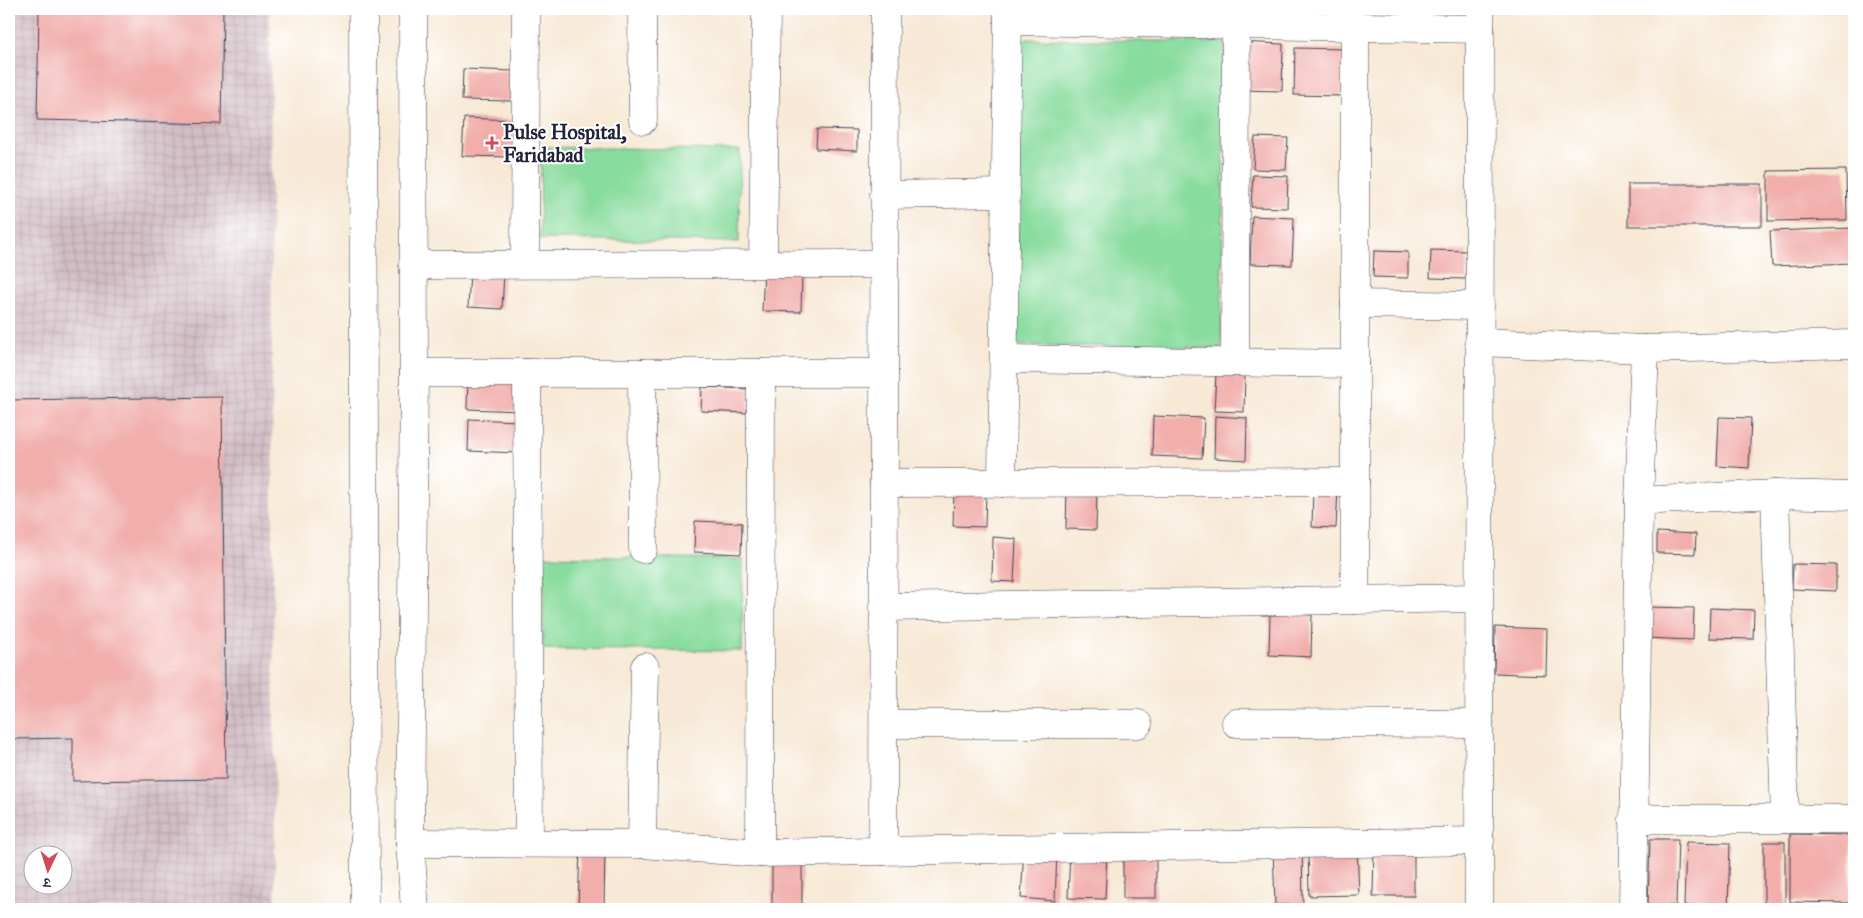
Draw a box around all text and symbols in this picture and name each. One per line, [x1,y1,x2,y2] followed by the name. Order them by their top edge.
[503,120,627,167] place label: Pulse Hospital, Faridabad
[485,136,499,150] marker: Pulse Hospital, Faridabad
[22,846,72,896] north arrow
[42,874,52,891] text: उ

